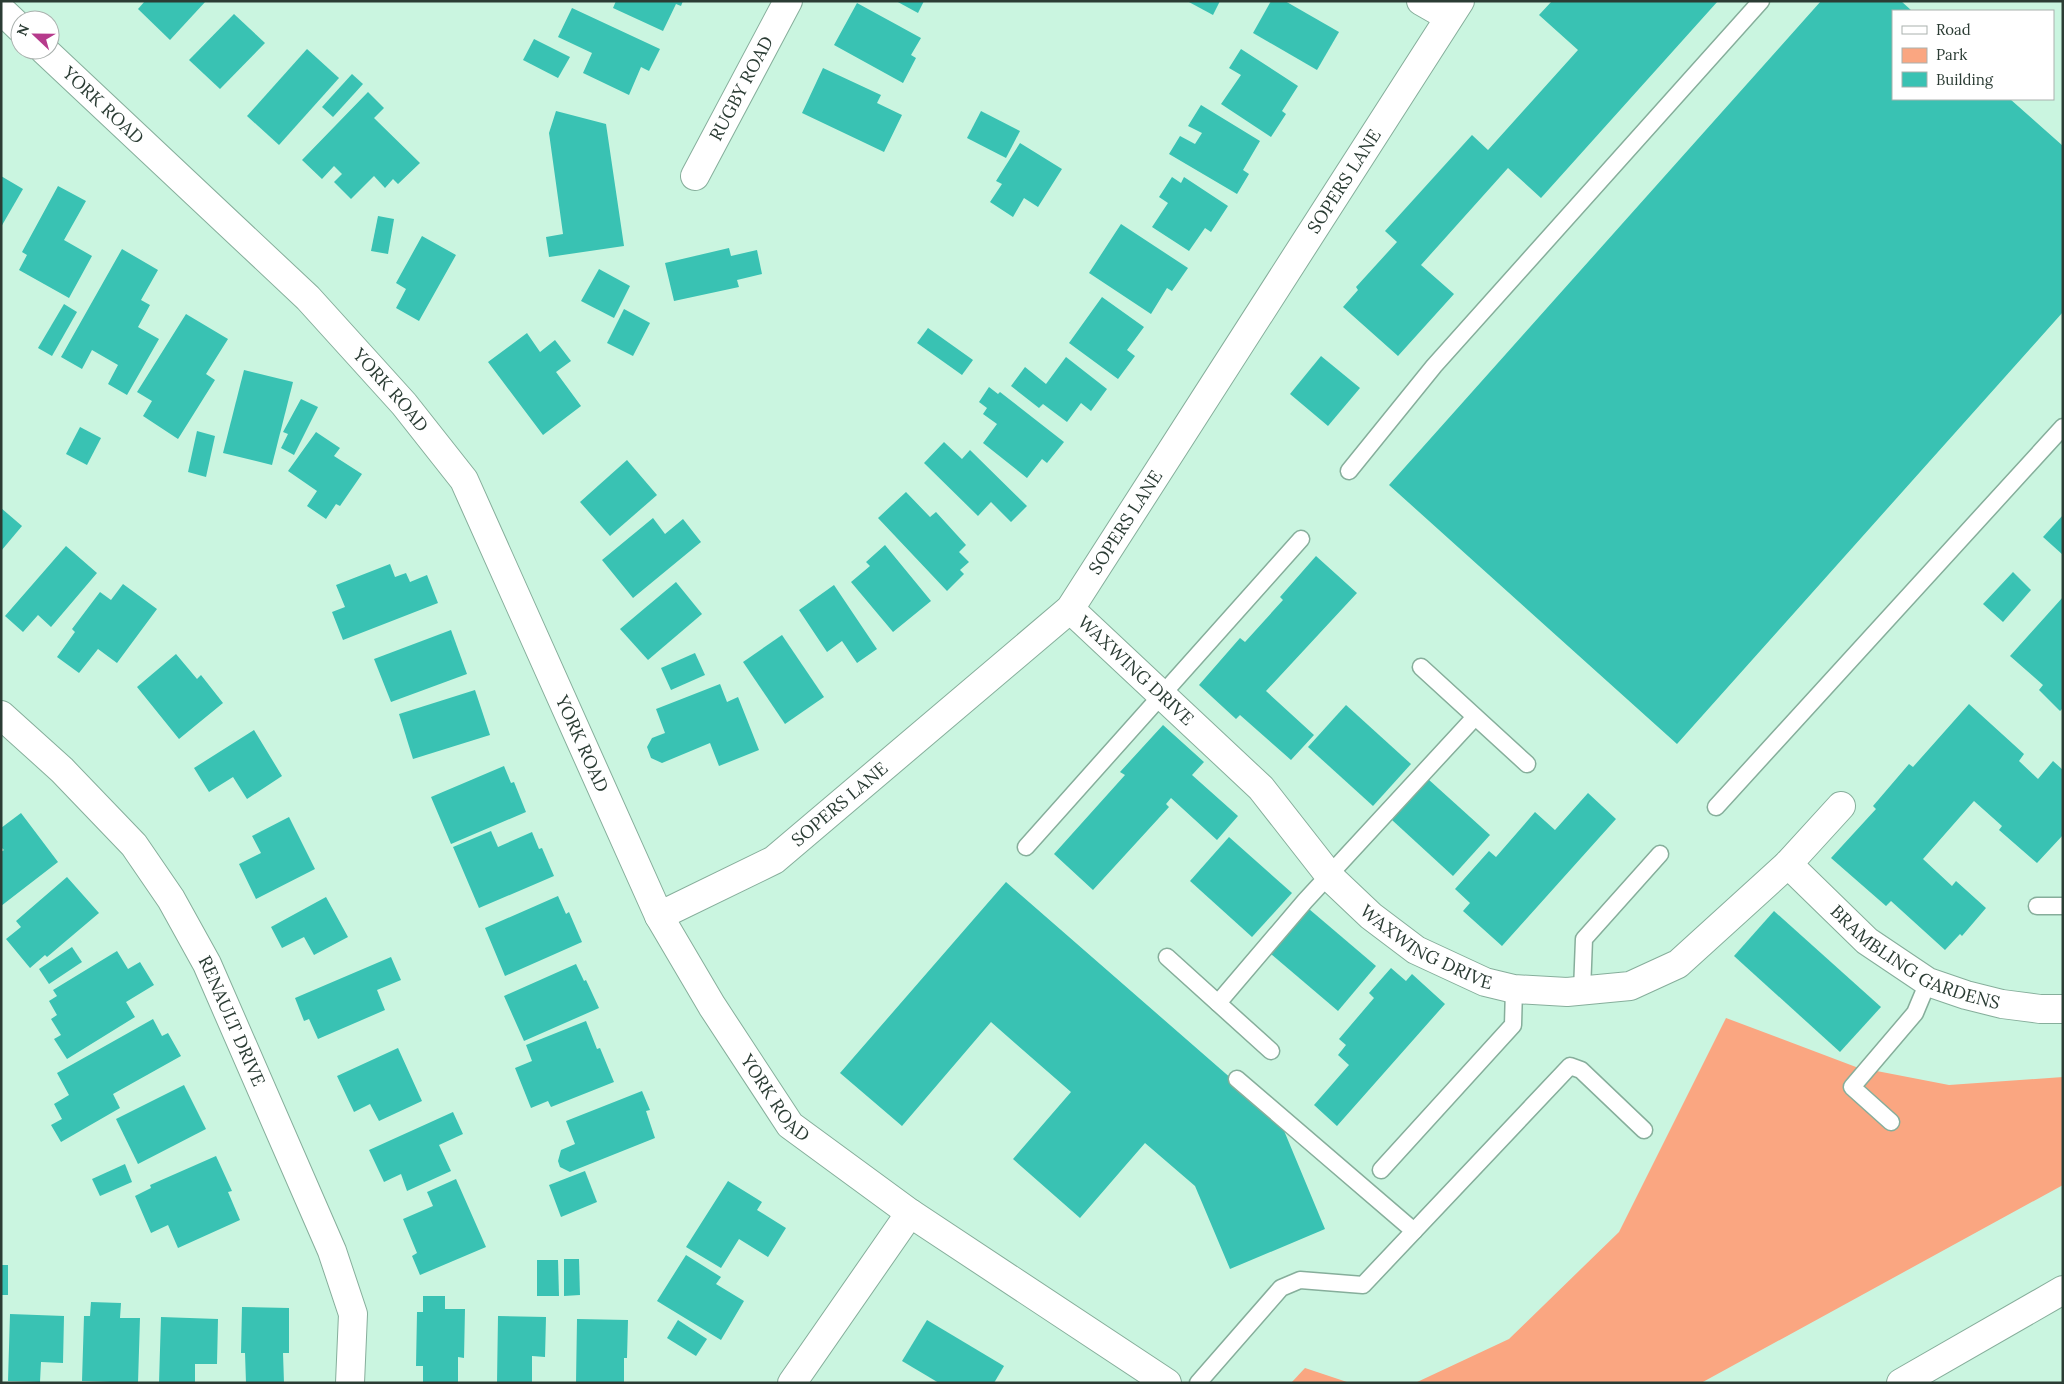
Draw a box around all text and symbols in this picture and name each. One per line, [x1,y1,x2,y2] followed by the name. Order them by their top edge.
[10,10,60,60] north arrow
[1892,10,2054,100] legend
[1936,20,1971,39] text: Road
[13,22,33,39] text: N
[704,32,778,145] street label: RUGBY ROAD
[1936,45,1967,64] text: Park
[57,61,149,149] street label: YORK ROAD
[1936,70,1994,89] text: Building
[1302,125,1386,238] street label: SOPERS LANE
[347,343,434,436] street label: YORK ROAD
[1083,466,1167,579] street label: SOPERS LANE
[1073,610,1199,730] street label: WAXWING DRIVE
[550,691,614,796] street label: YORK ROAD
[786,757,892,851] street label: SOPERS LANE
[1355,900,1495,994] street label: WAXWING DRIVE
[1826,900,2003,1014] street label: BRAMBLING GARDENS
[194,951,271,1089] street label: RENAULT DRIVE
[735,1049,814,1147] street label: YORK ROAD

